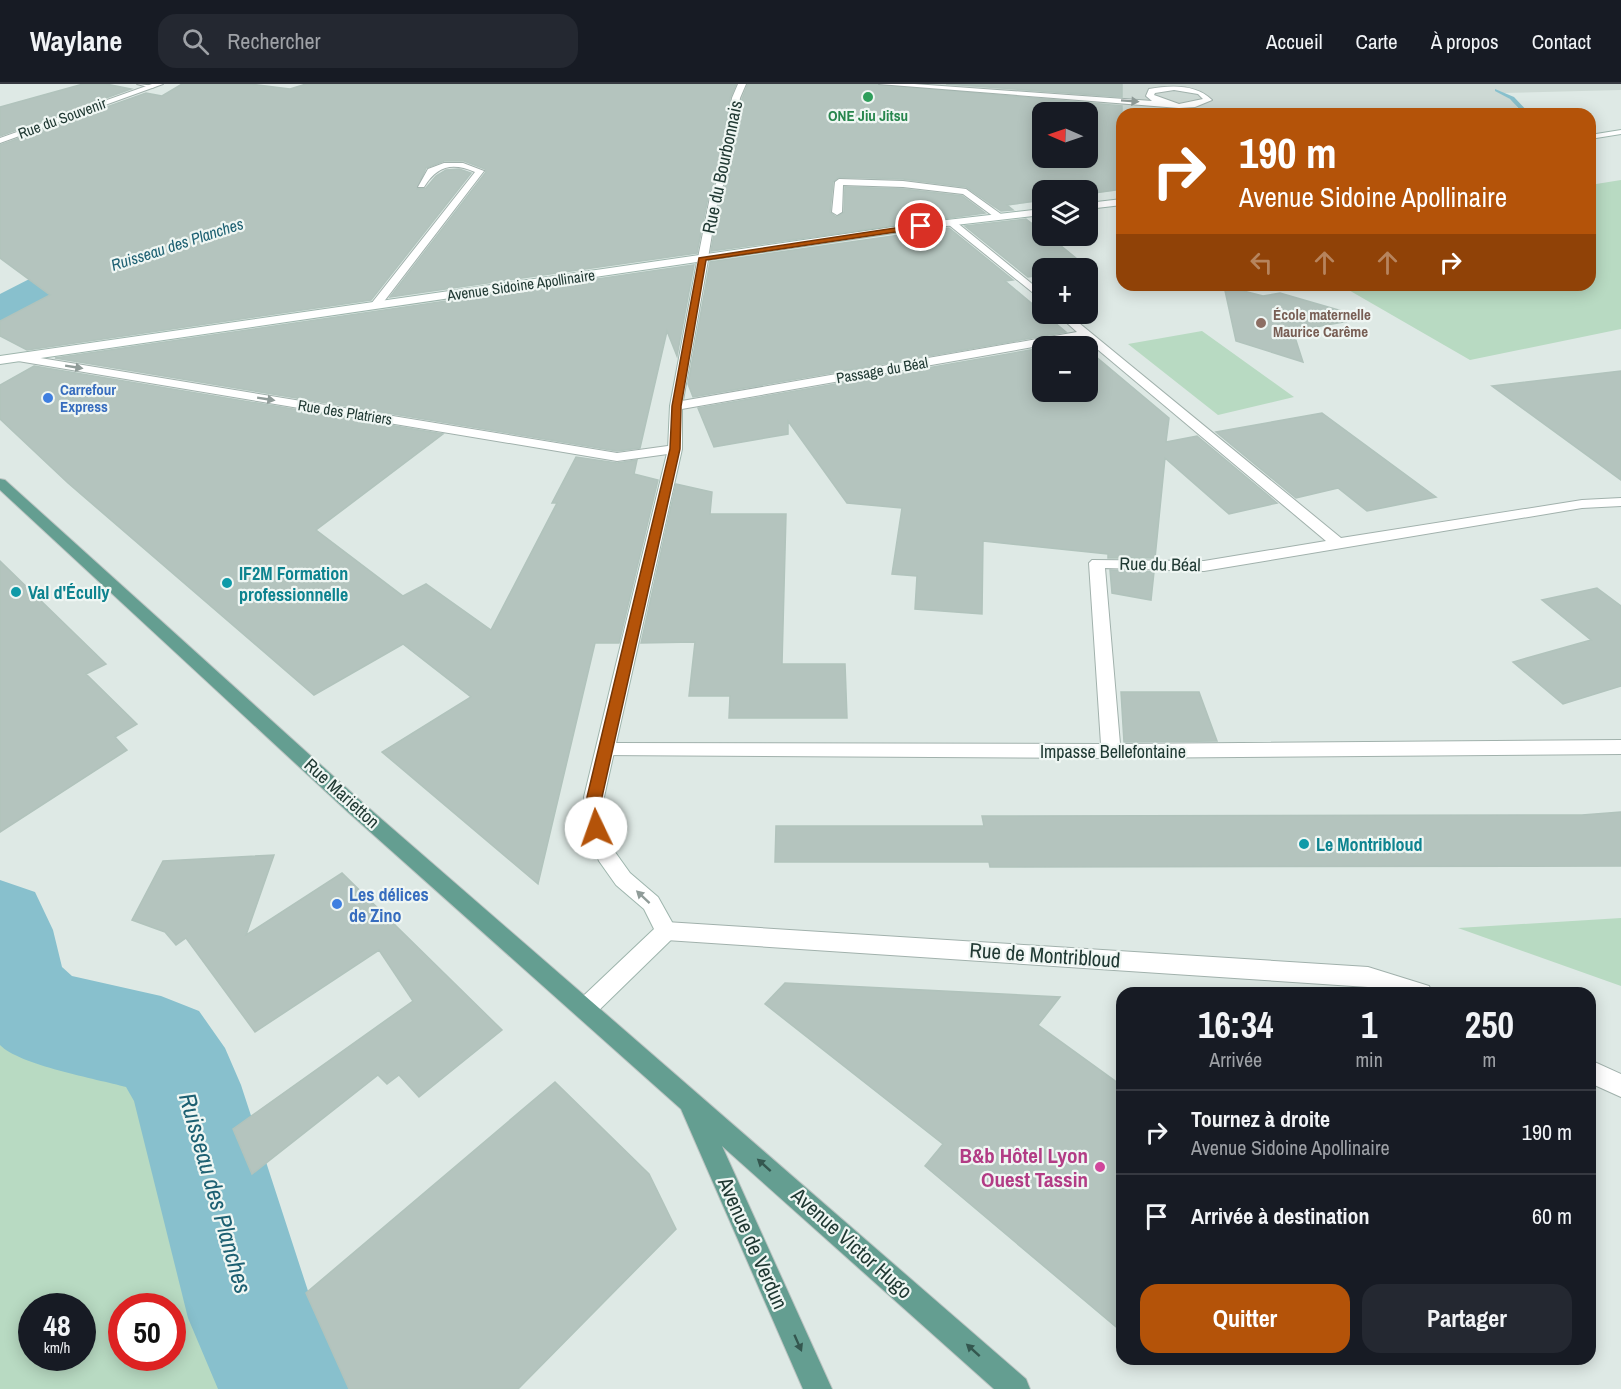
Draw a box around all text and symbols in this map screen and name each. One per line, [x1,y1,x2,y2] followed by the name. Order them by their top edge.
[158,14,578,68] search box
[30,22,122,60] text: Waylane
[179,25,212,58] icon: search
[227,26,321,56] text: Rechercher
[1266,27,1323,56] text: Accueil
[1356,27,1398,56] text: Carte
[1431,27,1499,56] text: À propos
[1532,27,1591,56] text: Contact
[861,90,875,104] marker: ONE Jiu Jitsu
[15,92,109,144] street label: Rue du Souvenir
[1121,97,1140,106] one-way arrow
[696,98,748,236] street label: Rue du Bourbonnais
[1032,102,1098,168] north arrow
[1032,102,1098,402] map controls
[828,105,908,126] place label: ONE Jiu Jitsu
[1239,125,1337,181] text: 190 m
[1140,132,1218,210] icon: right
[1239,179,1507,215] text: Avenue Sidoine Apollinaire
[1032,180,1098,246] button: layers
[895,200,946,251] pin
[904,209,937,242] icon: arrive
[108,212,246,276] water label: Ruisseau des Planches
[1245,246,1278,279] icon: left
[1308,246,1341,279] icon: ahead
[1371,246,1404,279] icon: ahead
[1434,246,1467,279] icon: right
[1032,258,1098,324] button: +
[445,264,596,306] street label: Avenue Sidoine Apollinaire
[1273,304,1371,342] place label: École maternelle Maurice Carême
[1254,316,1268,330] marker: École maternelle Maurice Carême
[1032,336,1098,402] button: −
[834,352,930,388] street label: Passage du Béal
[64,363,83,372] one-way arrow
[60,379,116,417] place label: Carrefour Express
[41,391,55,405] marker: Carrefour Express
[257,394,276,403] one-way arrow
[296,394,394,430] street label: Rue des Platriers
[1119,551,1201,577] street label: Rue du Béal
[239,561,348,607] place label: IF2M Formation professionnelle
[220,576,234,590] marker: IF2M Formation professionnelle
[28,580,110,605] place label: Val d'Écully
[9,585,23,599] marker: Val d'Écully
[1040,739,1186,764] street label: Impasse Bellefontaine
[299,752,385,834] street label: Rue Marietton
[564,796,628,860] position arrow
[1316,832,1423,857] place label: Le Montribloud
[1297,837,1311,851] marker: Le Montribloud
[349,882,429,928] place label: Les délices de Zino
[636,890,651,904] one-way arrow
[330,897,344,911] marker: Les délices de Zino
[969,935,1121,975] street label: Rue de Montribloud
[1198,1001,1273,1049] text: 16:34
[1361,1001,1377,1049] text: 1
[1465,1001,1514,1049] text: 250
[1209,1046,1262,1073] text: Arrivée
[1355,1046,1383,1073] text: min
[1483,1046,1496,1073] text: m
[172,1089,260,1297] water label: Ruisseau des Planches
[1191,1104,1330,1134] text: Tournez à droite
[1140,1116,1173,1149] icon: right
[1522,1117,1572,1147] text: 190 m
[1191,1134,1390,1161] text: Avenue Sidoine Apollinaire
[959,1141,1088,1194] place label: B&b Hôtel Lyon Ouest Tassin
[757,1159,772,1172] one-way arrow
[1093,1160,1107,1174] marker: B&b Hôtel Lyon Ouest Tassin
[711,1172,795,1313] street label: Avenue de Verdun
[785,1180,919,1305] street label: Avenue Victor Hugo
[1140,1200,1173,1233] icon: arrive
[1191,1201,1369,1231] text: Arrivée à destination
[1532,1201,1572,1231] text: 60 m
[1140,1284,1350,1353] button: Quitter
[1362,1284,1572,1353] button: Partager
[108,1293,186,1371] speed limit sign: 50
[43,1305,71,1345] text: 48
[793,1334,803,1352] one-way arrow
[44,1337,70,1358] text: km/h
[966,1344,981,1357] one-way arrow

